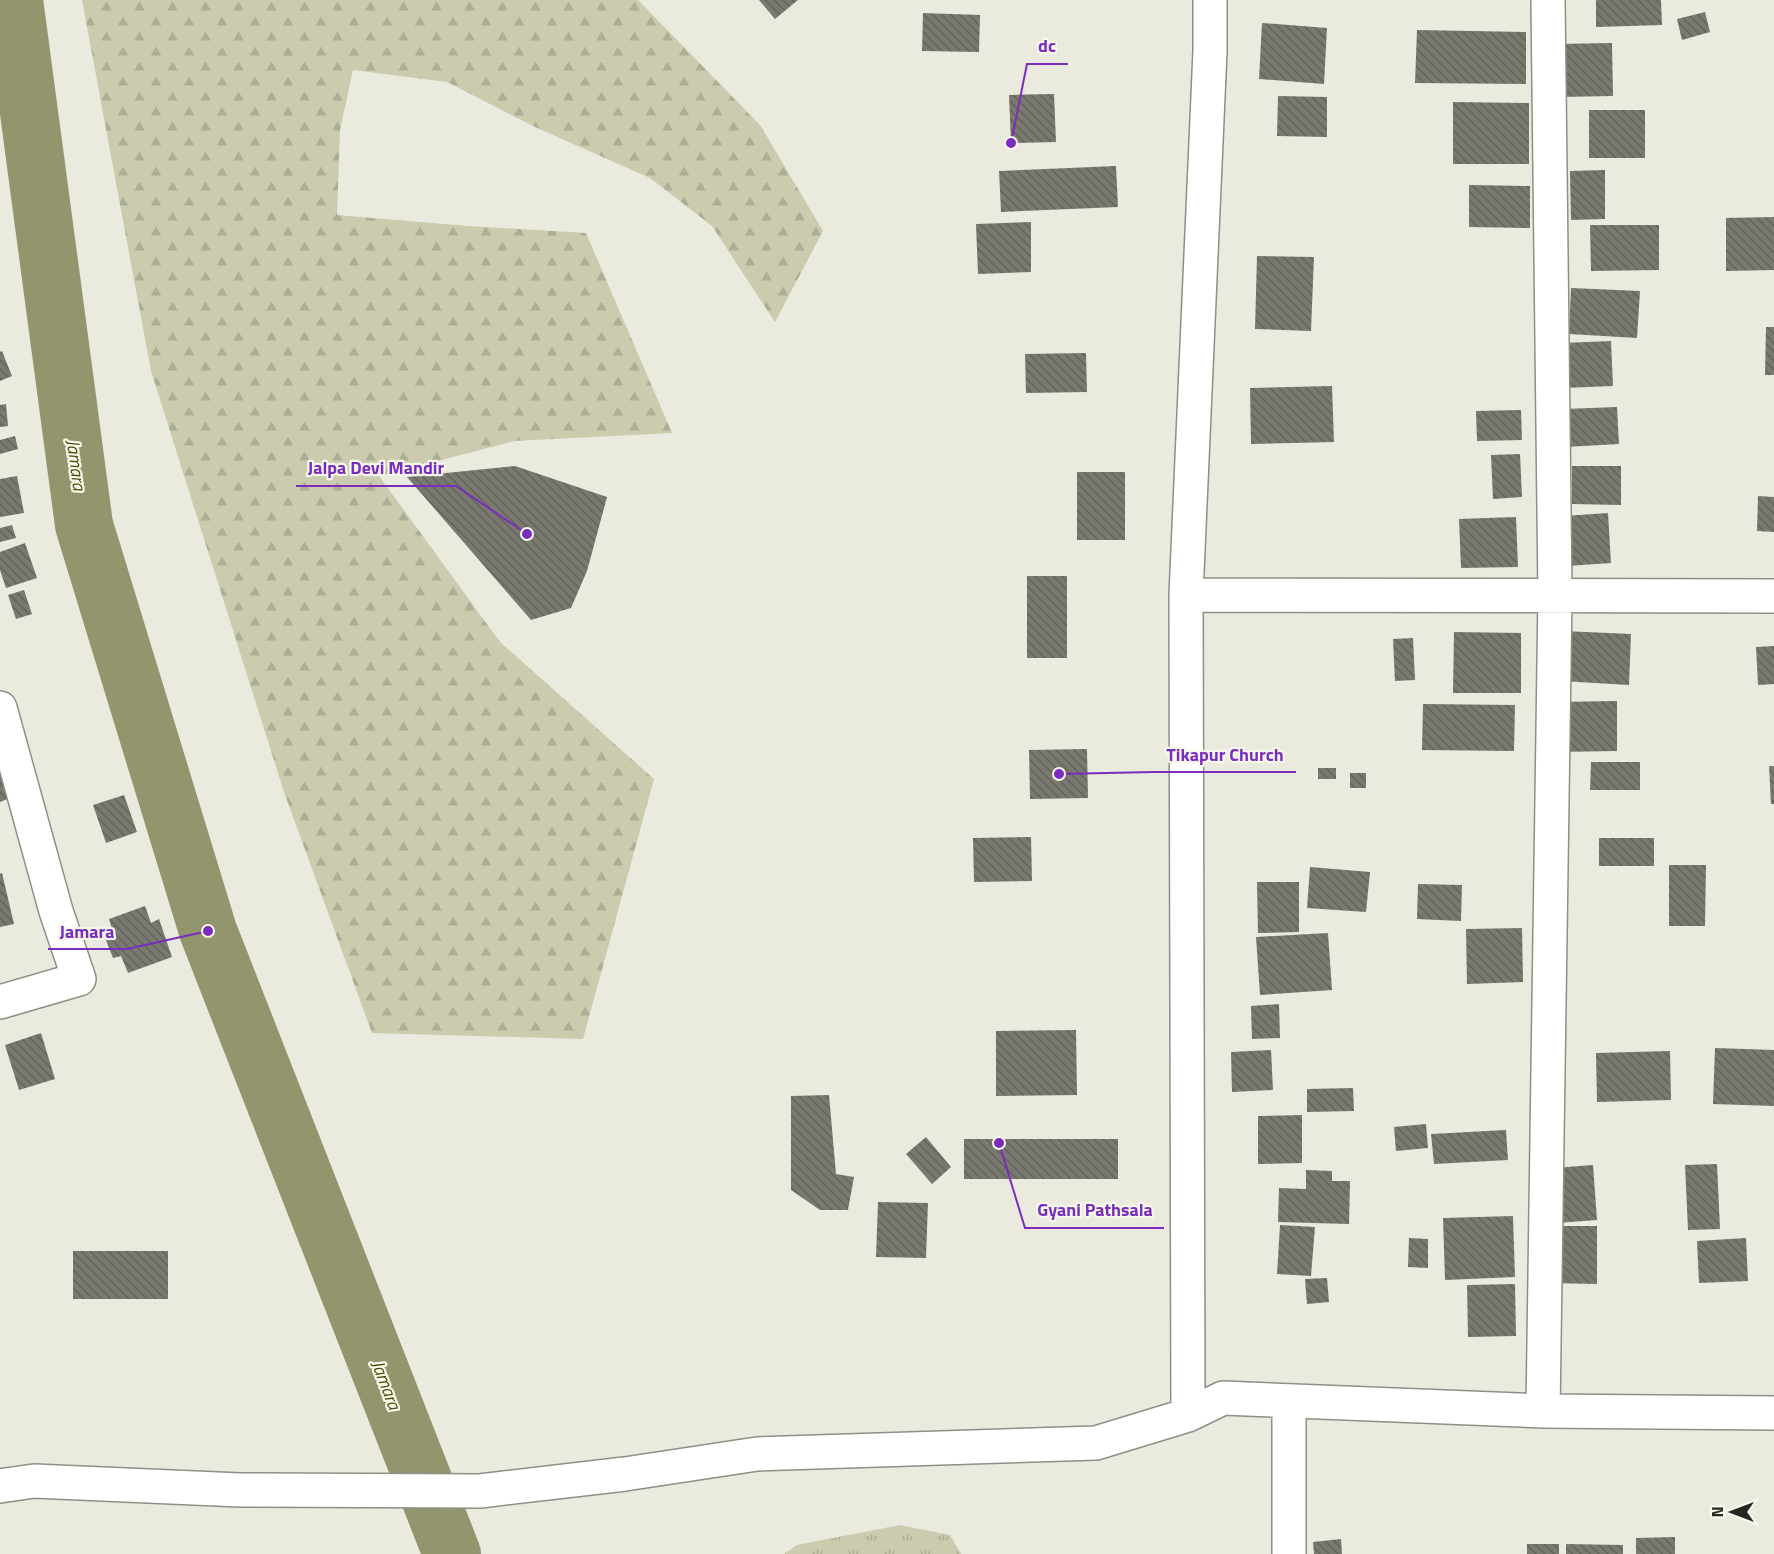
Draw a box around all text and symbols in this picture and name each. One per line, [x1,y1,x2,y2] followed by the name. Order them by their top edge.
[1027,28,1068,64] callout: dc
[1038,32,1056,59] text: dc
[60,438,94,493] water label: Jamara
[296,450,456,486] callout: Jalpa Devi Mandir
[308,454,444,481] text: Jalpa Devi Mandir
[1154,736,1296,772] callout: Tikapur Church
[1166,741,1284,768] text: Tikapur Church
[48,913,127,949] callout: Jamara
[60,918,114,945] text: Jamara
[1025,1192,1164,1228] callout: Gyani Pathsala
[1037,1196,1153,1223] text: Gyani Pathsala
[365,1356,409,1414] water label: Jamara
[1702,1482,1762,1542] north arrow
[1705,1506,1729,1518] text: N

